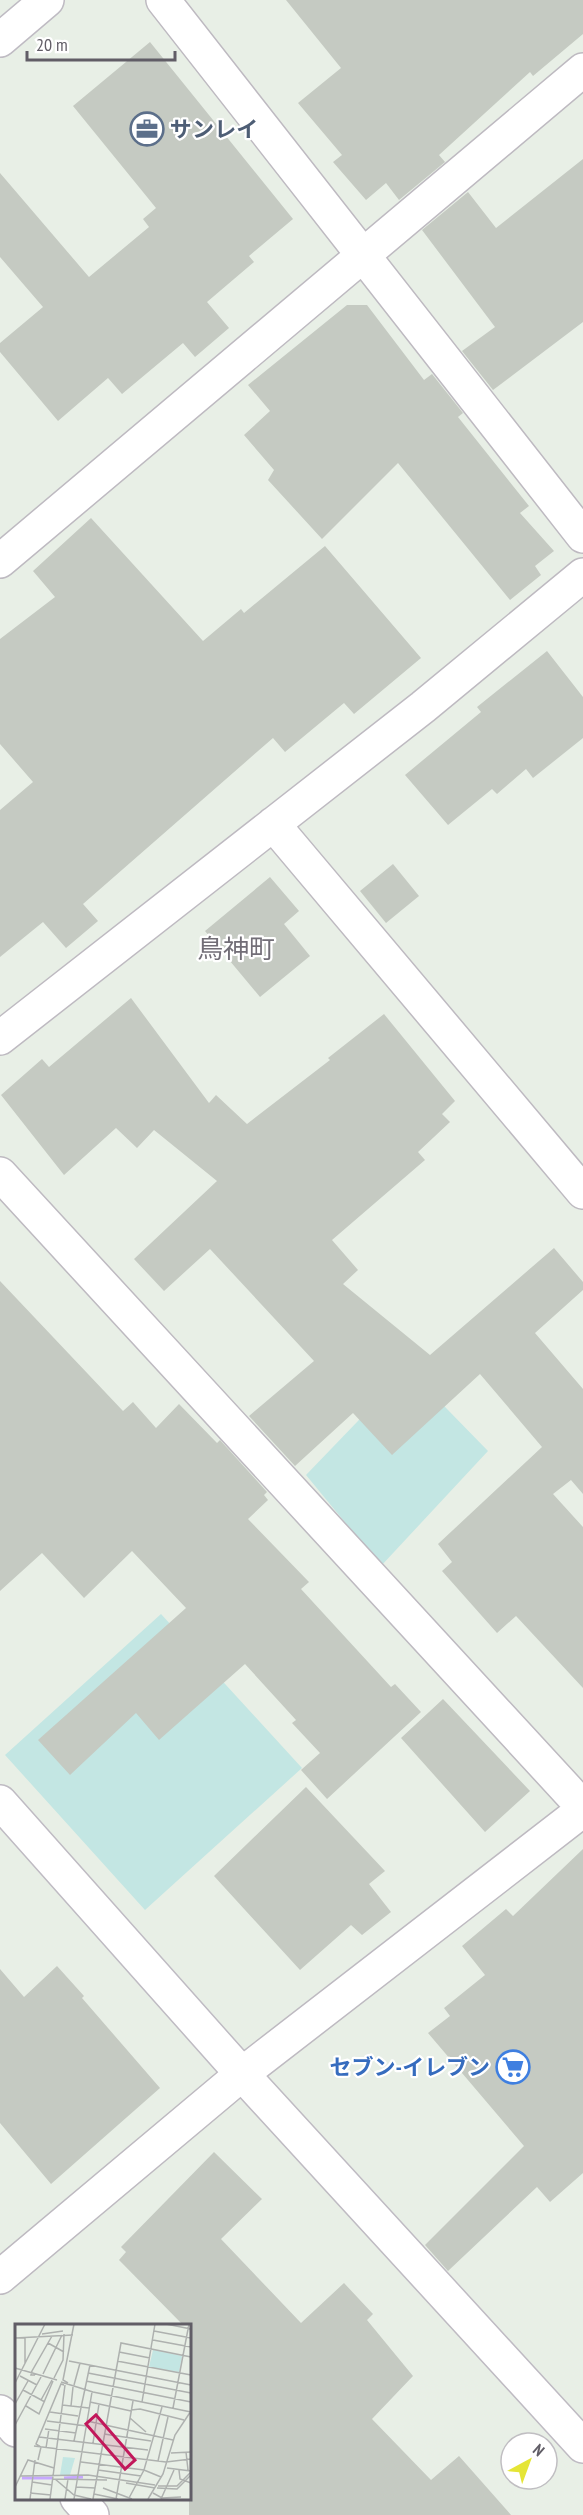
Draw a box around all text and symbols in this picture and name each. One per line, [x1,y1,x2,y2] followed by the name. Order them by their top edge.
[27,24,176,62] scale bar
[36,33,68,56] text: 20 m
[129,111,165,147] office icon: サンレイ
[170,115,258,143] place label: サンレイ
[197,932,275,965] district label: 鳥神町
[495,2049,531,2085] supermarket icon: セブン-イレブン
[329,2053,490,2081] place label: セブン-イレブン
[15,2324,190,2500] inset map
[499,2431,559,2491] north arrow
[529,2439,549,2460] text: N

